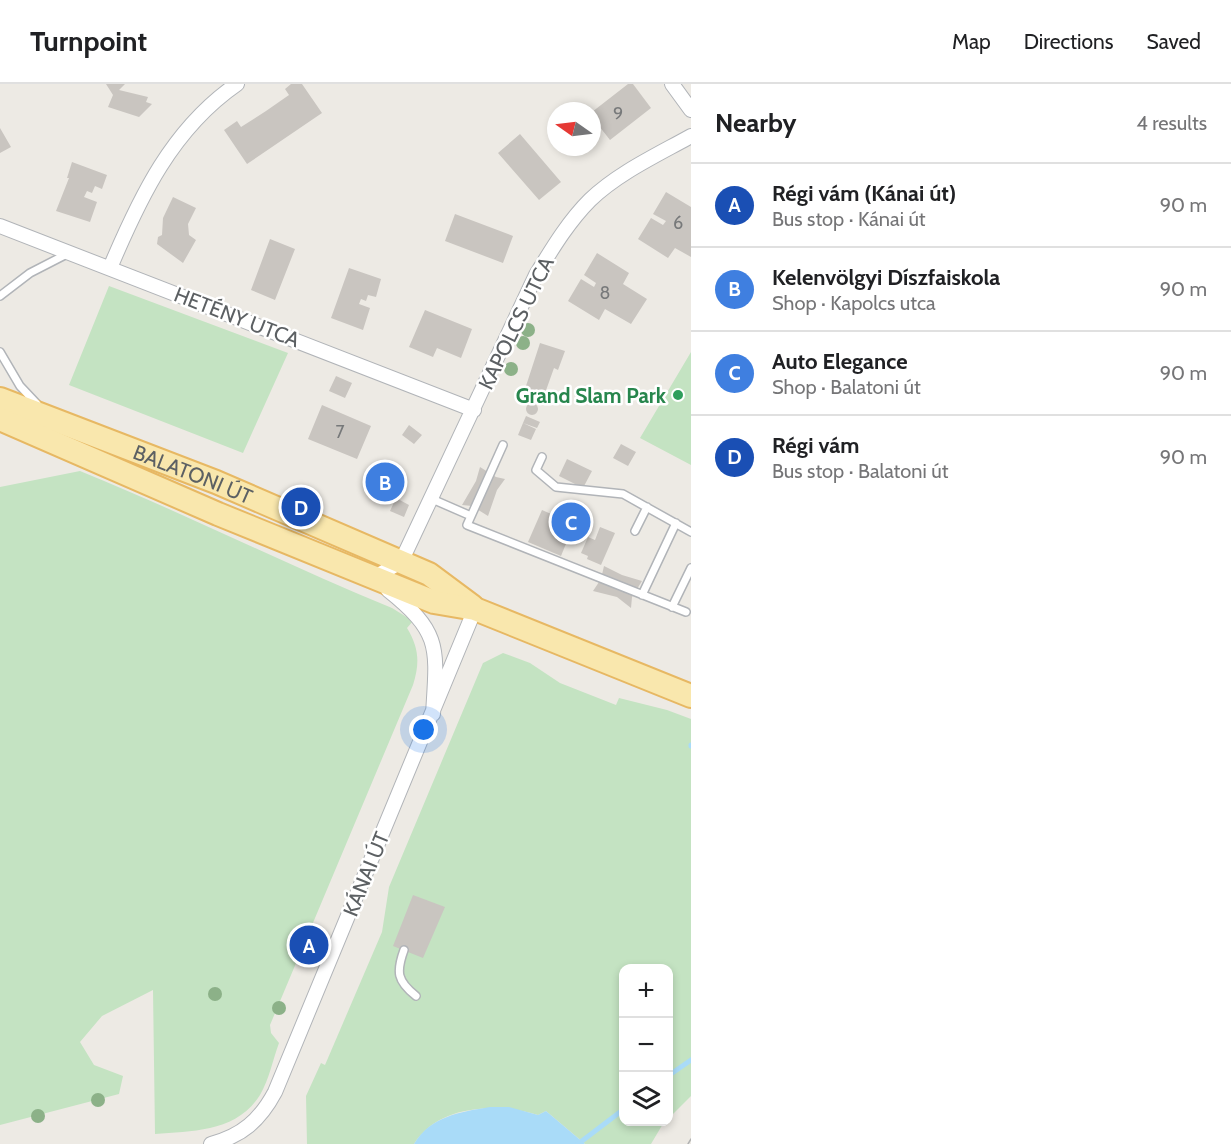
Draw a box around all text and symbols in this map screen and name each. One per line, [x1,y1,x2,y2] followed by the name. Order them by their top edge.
[30,24,147,58] text: Turnpoint
[952,29,991,54] text: Map
[1024,29,1113,54] text: Directions
[1146,29,1201,54] text: Saved
[547,102,601,156] north arrow
[613,103,623,125] house number: 9
[715,107,796,139] text: Nearby
[1136,111,1207,135] text: 4 results
[772,180,956,207] text: Régi vám (Kánai út)
[728,193,741,217] text: A
[1160,193,1207,217] text: 90 m
[772,207,926,231] text: Bus stop · Kánai út
[673,212,683,234] house number: 6
[473,252,559,394] street label: KAPOLCS UTCA
[772,264,1000,291] text: Kelenvölgyi Díszfaiskola
[728,277,741,301] text: B
[1160,277,1207,301] text: 90 m
[171,282,303,352] street label: HETÉNY UTCA
[600,282,610,304] house number: 8
[772,291,936,315] text: Shop · Kapolcs utca
[772,348,907,375] text: Auto Elegance
[728,361,741,385] text: C
[1160,361,1207,385] text: 90 m
[772,375,921,399] text: Shop · Balatoni út
[516,383,667,408] place label: Grand Slam Park
[671,388,685,402] marker: Grand Slam Park
[335,421,345,443] house number: 7
[772,432,859,459] text: Régi vám
[130,439,256,509] street label: BALATONI ÚT
[727,445,742,469] text: D
[1160,445,1207,469] text: 90 m
[772,459,948,483] text: Bus stop · Balatoni út
[366,460,404,504] pin: B
[282,484,320,530] pin: D
[552,500,590,544] pin: C
[409,715,438,744] your location
[338,828,394,920] street label: KÁNAI ÚT
[290,922,328,968] pin: A
[619,964,673,1126] map controls
[619,964,673,1018] button: +
[619,1018,673,1072] button: −
[619,1072,673,1126] button: layers

